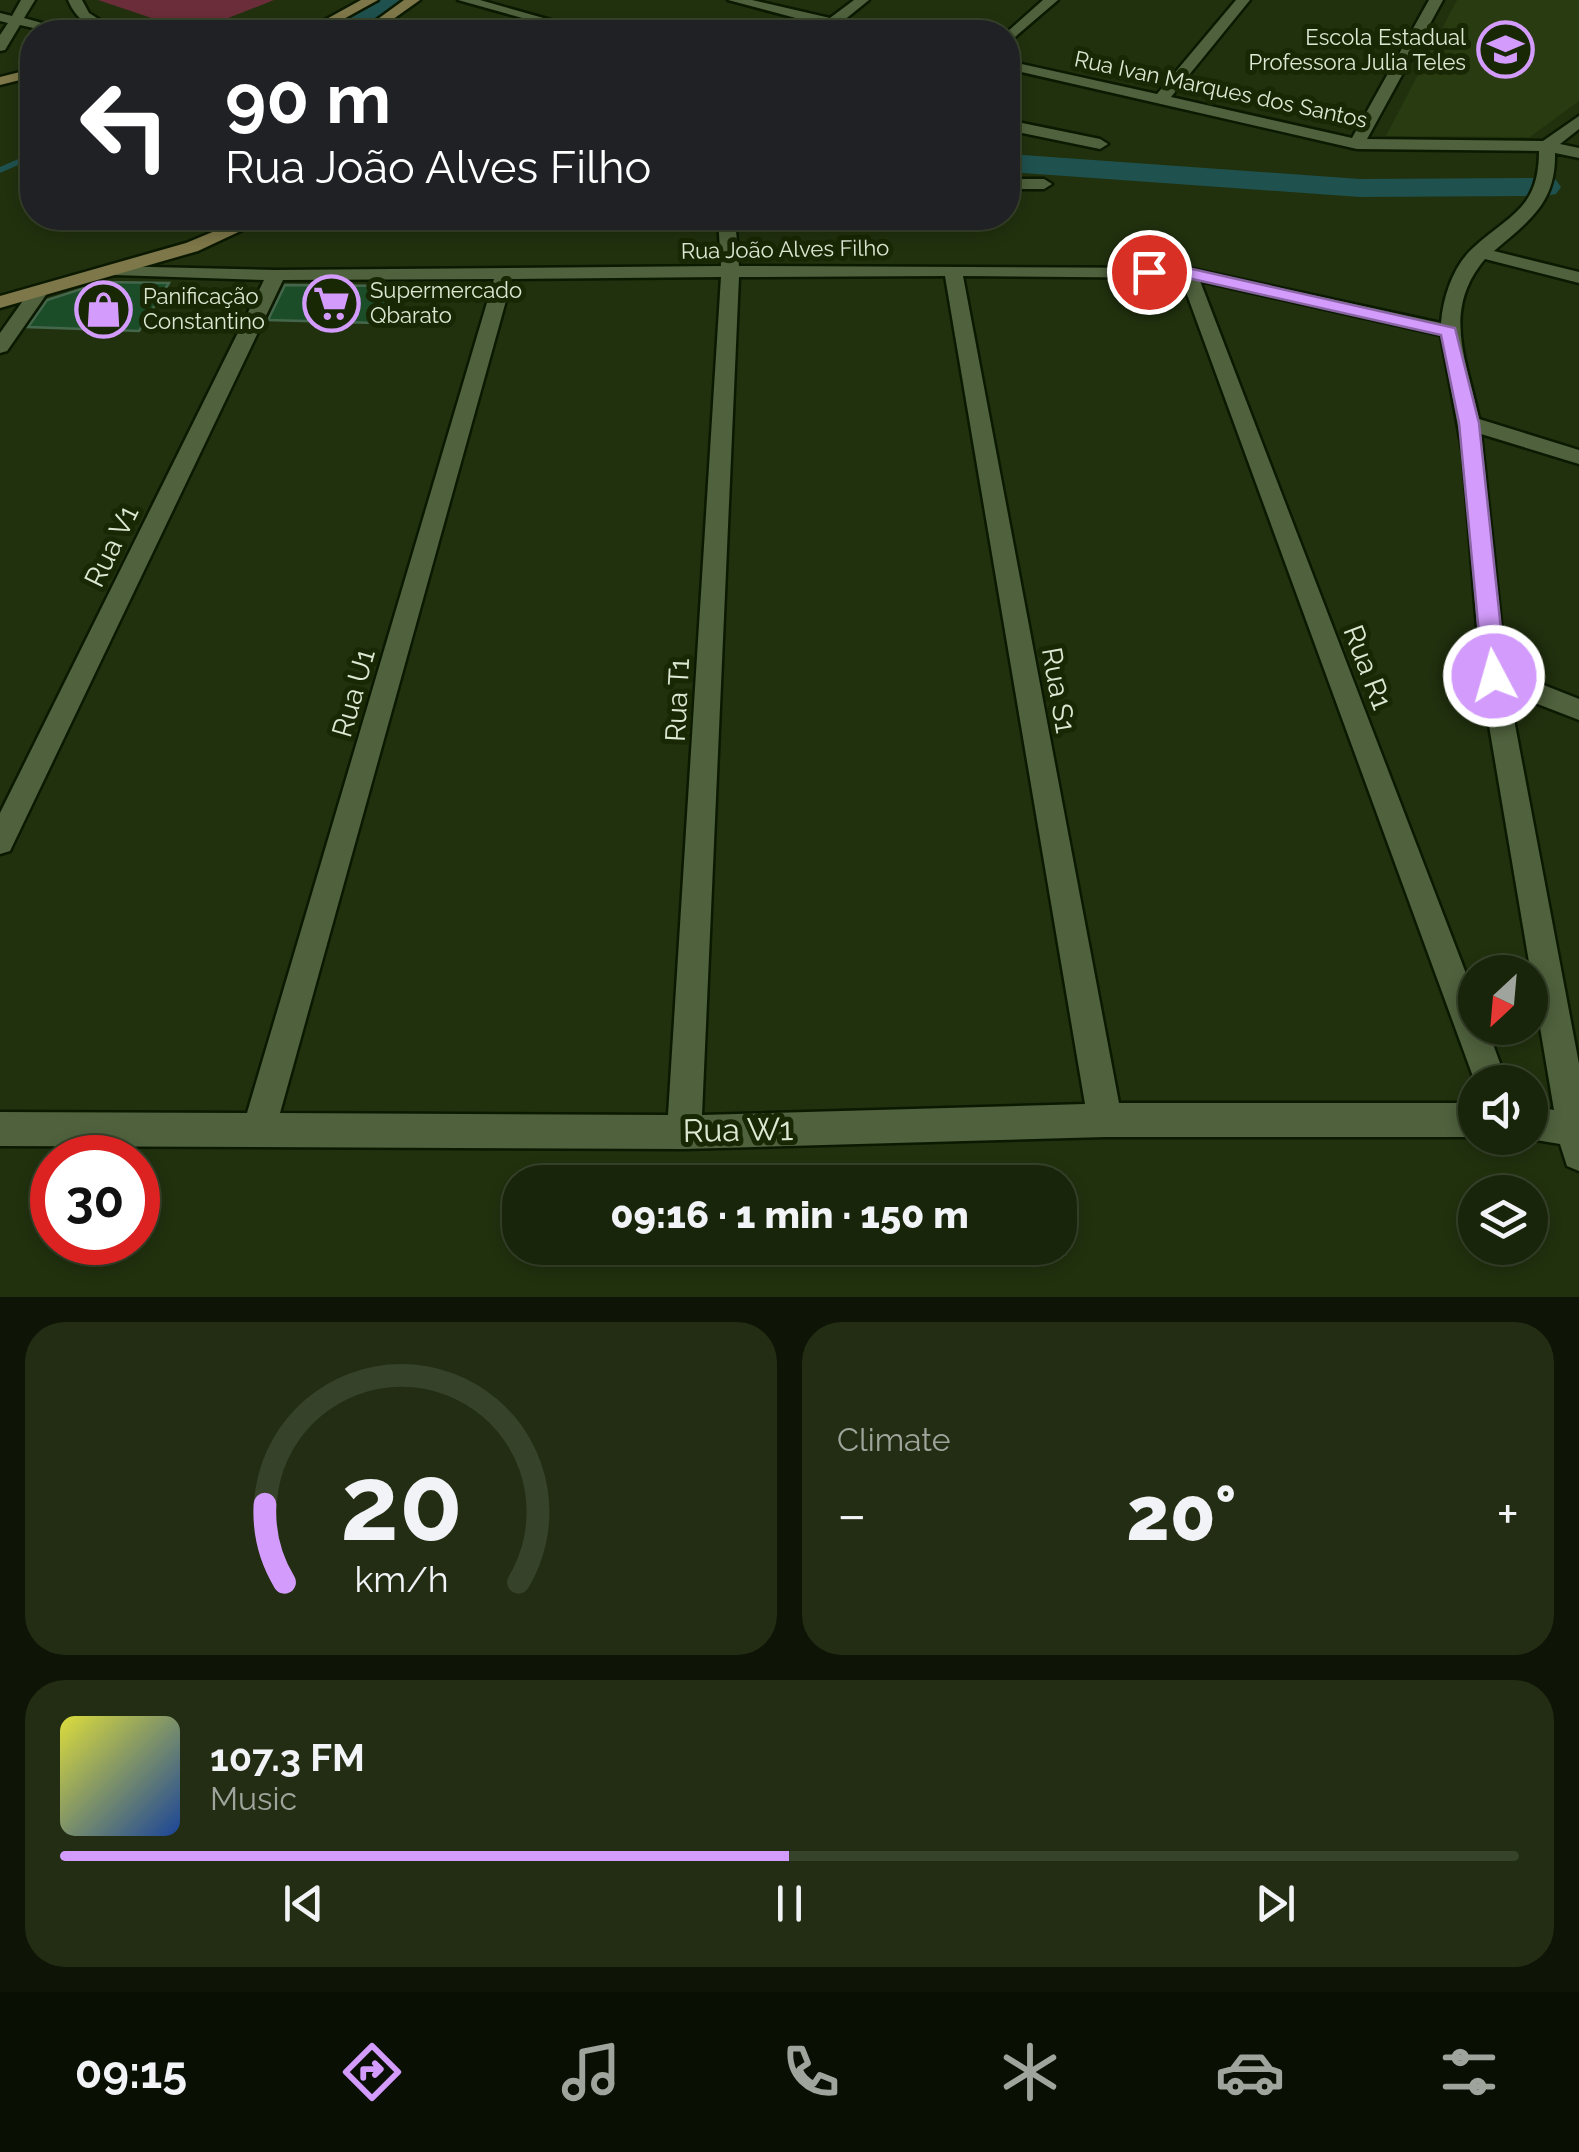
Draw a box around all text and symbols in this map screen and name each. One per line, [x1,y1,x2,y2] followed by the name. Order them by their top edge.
[1475,20,1535,80] school or university icon: Escola Estadual Professora Julia Teles
[1249,24,1466,75] place label: Escola Estadual Professora Julia Teles
[1072,45,1370,133] street label: Rua Ivan Marques dos Santos
[225,57,391,139] text: 90 m
[60,60,190,190] icon: left
[225,141,651,194] text: Rua João Alves Filho
[1107,230,1192,315] pin
[681,234,889,264] street label: Rua João Alves Filho
[1122,245,1177,300] icon: arrive
[301,273,361,333] supermarket icon: Supermercado Qbarato
[370,277,522,328] place label: Supermercado Qbarato
[74,279,134,339] shop icon: Panificação Constantino
[143,283,265,334] place label: Panificação Constantino
[78,500,145,592] street label: Rua V1
[1336,620,1399,714] street label: Rua R1
[1442,624,1546,728] position arrow
[325,645,382,741] street label: Rua U1
[1035,645,1082,735] street label: Rua S1
[659,658,696,743] street label: Rua T1
[1458,955,1548,1045] north arrow
[1458,955,1548,1265] map controls
[1458,1065,1548,1155] button: sound
[682,1110,794,1149] street label: Rua W1
[30,1135,160,1265] speed limit sign: 30
[1458,1175,1548,1265] button: layers
[610,1192,969,1237] text: 09:16 · 1 min · 150 m
[837,1421,951,1458] text: Climate
[340,1442,462,1564] text: 20
[1126,1469,1237,1558] text: 20°
[837,1482,867,1547] text: −
[1496,1482,1519,1547] text: +
[354,1558,448,1600] text: km/h
[210,1735,365,1780] text: 107.3 FM
[210,1780,297,1817] text: Music
[276,1876,331,1931] icon: previous
[762,1876,817,1931] icon: pause
[1248,1876,1303,1931] icon: next
[337,2037,407,2107] icon: directions
[556,2037,626,2107] icon: music
[776,2037,846,2107] icon: phone
[995,2037,1065,2107] icon: climate
[1215,2037,1285,2107] icon: car
[1434,2037,1504,2107] icon: filters
[75,2046,187,2099] text: 09:15

